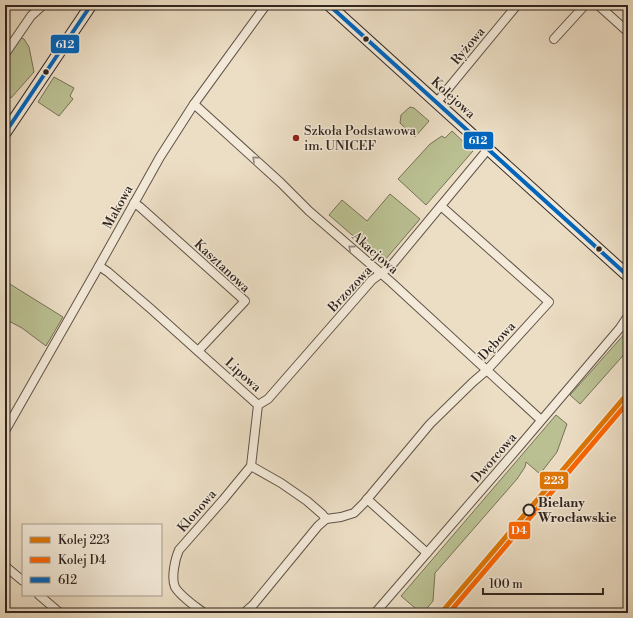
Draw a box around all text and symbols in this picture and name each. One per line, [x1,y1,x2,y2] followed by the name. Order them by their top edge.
[448,24,489,68] street label: Ryżowa
[50,34,80,54] line badge: 612
[361,34,371,44] unlabelled marker
[56,38,75,52] text: 612
[41,67,51,77] unlabelled marker
[428,74,479,122] street label: Kolejowa
[304,123,417,154] place label: Szkoła Podstawowa im. UNICEF
[463,131,494,150] line badge: 612
[291,133,301,143] marker: Szkoła Podstawowa im. UNICEF
[469,134,488,148] text: 612
[252,157,260,164] one-way arrow
[100,182,137,232] street label: Makowa
[348,228,402,278] street label: Akacjowa
[191,236,253,296] street label: Kasztanowa
[594,244,604,254] unlabelled marker
[348,245,355,252] one-way arrow
[324,262,376,316] street label: Brzozowa
[475,318,519,364] street label: Dębowa
[222,355,265,396] street label: Lipowa
[468,429,520,486] street label: Dworcowa
[539,471,569,490] line badge: 223
[544,474,565,488] text: 223
[174,486,220,536] street label: Klonowa
[537,495,617,526] place label: Bielany Wrocławskie
[522,503,536,517] marker: Bielany Wrocławskie
[508,521,531,540] line badge: D4
[22,524,162,596] legend
[511,524,527,538] text: D4
[58,533,110,548] text: Kolej 223
[58,553,106,568] text: Kolej D4
[483,570,603,596] scale bar
[58,573,77,588] text: 612
[489,577,523,592] text: 100 m

